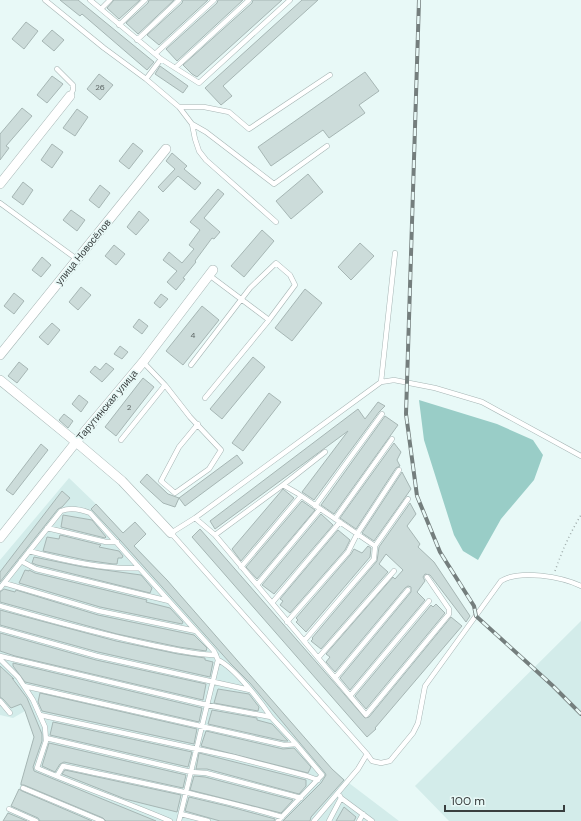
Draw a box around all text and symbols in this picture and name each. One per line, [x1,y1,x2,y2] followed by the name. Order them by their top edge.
[95,82,105,92] house number: 26
[52,216,114,288] street label: улица Новосёлов
[191,330,196,340] house number: 4
[74,367,141,443] street label: Тарутинская улица
[127,402,132,412] house number: 2
[445,787,564,813] scale bar
[451,793,485,809] text: 100 m

